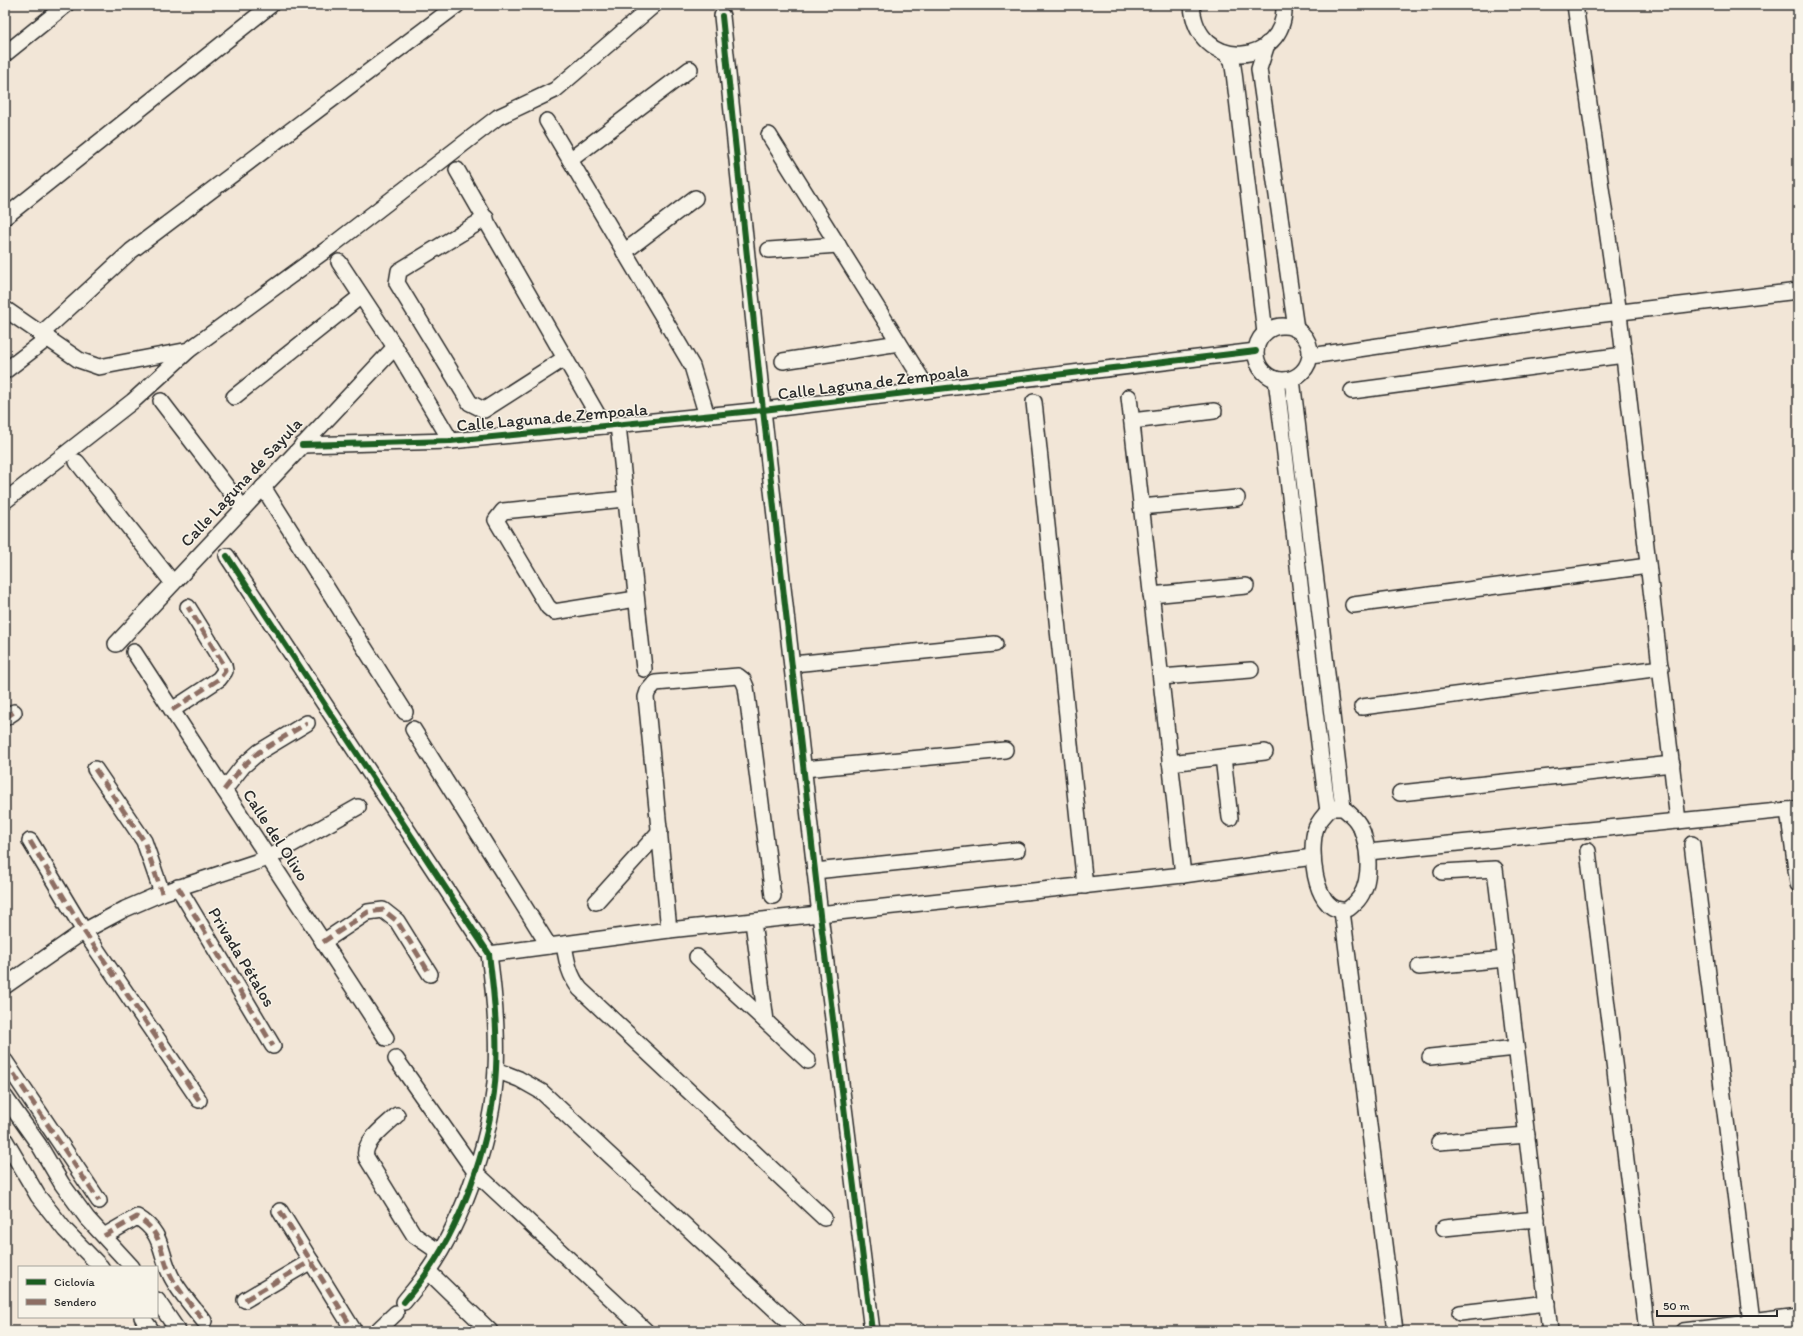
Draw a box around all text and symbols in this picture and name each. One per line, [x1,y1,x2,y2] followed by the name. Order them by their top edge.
[777,360,970,404] street label: Calle Laguna de Zempoala
[456,399,649,435] street label: Calle Laguna de Zempoala
[176,413,306,551] street label: Calle Laguna de Sayula
[239,785,313,885] street label: Calle del Olivo
[204,904,280,1010] street label: Privada Pétalos
[18,1266,158,1318] legend
[54,1275,96,1289] text: Ciclovía
[1657,1292,1777,1318] scale bar
[54,1295,96,1309] text: Sendero
[1663,1299,1689,1313] text: 50 m

